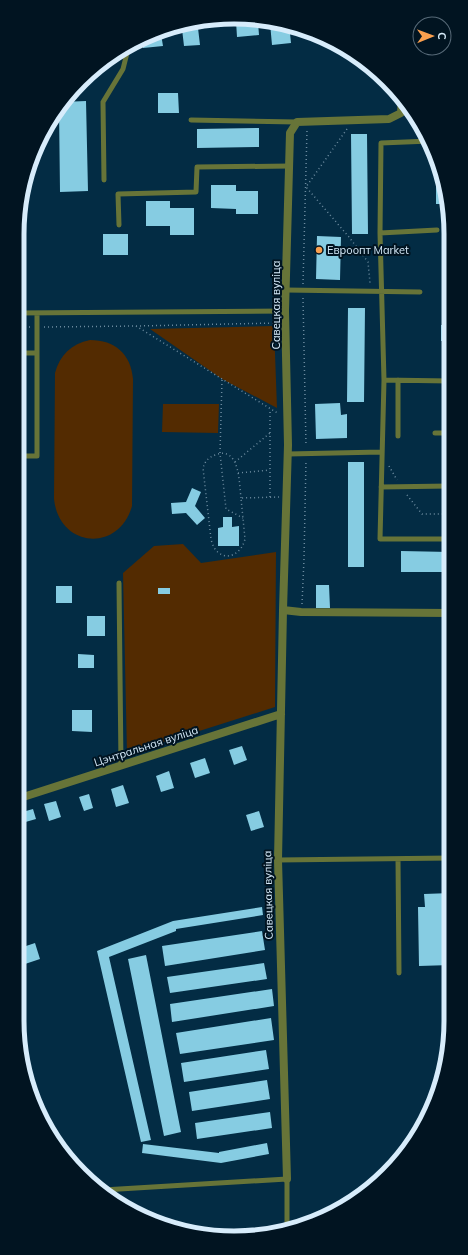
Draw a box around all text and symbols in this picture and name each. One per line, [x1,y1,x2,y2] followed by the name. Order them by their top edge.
[412,16,452,56] north arrow
[435,32,449,40] text: С
[327,243,409,257] place label: Евроопт Market
[314,245,324,255] marker: Евроопт Market
[269,261,283,350] street label: Савецкая вуліца
[92,723,200,769] street label: Цэнтральная вуліца
[260,850,276,940] street label: Савецкая вуліца

